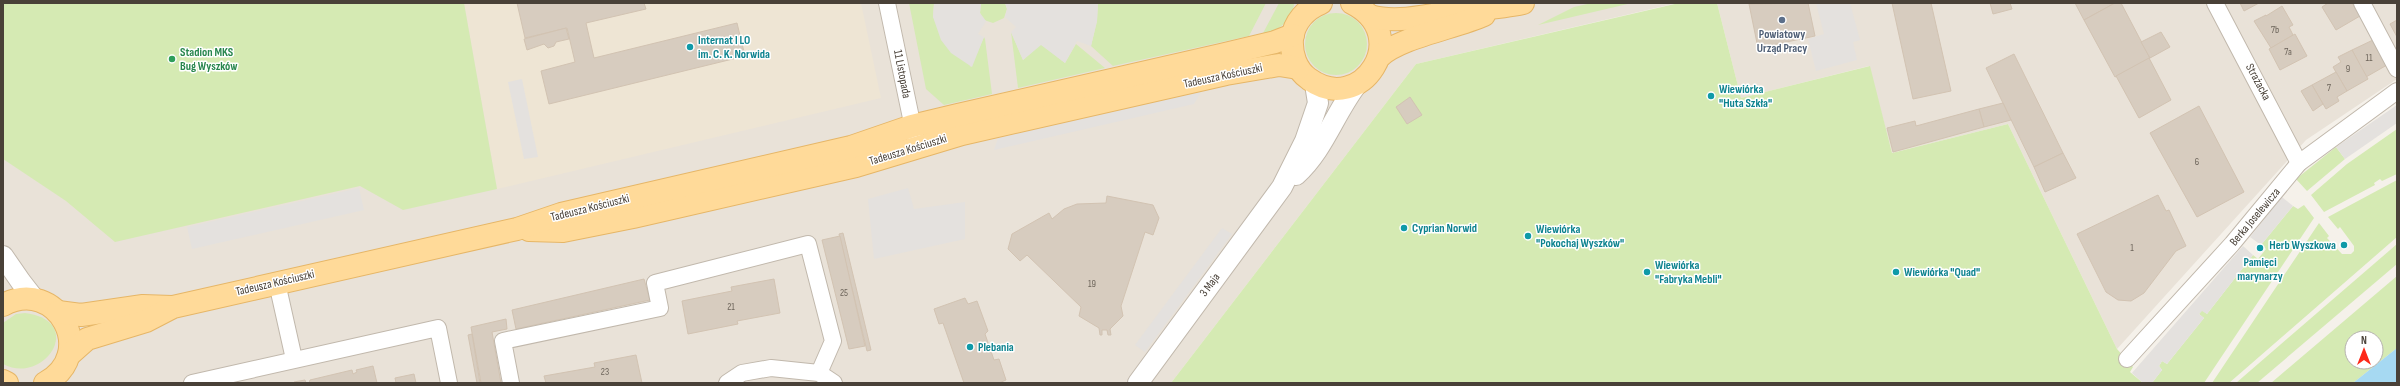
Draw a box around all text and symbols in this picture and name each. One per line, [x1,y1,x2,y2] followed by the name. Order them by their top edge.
[1777,15,1787,25] marker: Powiatowy Urząd Pracy
[2271,24,2279,36] house number: 7b
[1757,27,1807,56] place label: Powiatowy Urząd Pracy
[698,33,770,62] place label: Internat I LO im. C. K. Norwida
[685,42,695,52] marker: Internat I LO im. C. K. Norwida
[180,45,238,74] place label: Stadion MKS Bug Wyszków
[2284,46,2292,58] house number: 7a
[890,48,914,100] street label: 11 Listopada
[2366,52,2373,64] house number: 11
[167,54,177,64] marker: Stadion MKS Bug Wyszków
[1182,60,1264,92] street label: Tadeusza Kościuszki
[2242,61,2274,103] street label: Strażacka
[2346,63,2350,75] house number: 9
[1719,82,1772,111] place label: Wiewiórka "Huta Szkła"
[2327,82,2331,94] house number: 7
[1706,91,1716,101] marker: Wiewiórka "Huta Szkła"
[867,131,949,169] street label: Tadeusza Kościuszki
[2195,156,2199,168] house number: 6
[2226,185,2284,249] street label: Berka Joselewicza
[549,191,631,225] street label: Tadeusza Kościuszki
[1412,221,1477,236] place label: Cyprian Norwid
[1536,222,1624,251] place label: Wiewiórka "Pokochaj Wyszków"
[1399,223,1409,233] marker: Cyprian Norwid
[1523,231,1533,241] marker: Wiewiórka "Pokochaj Wyszków"
[2269,238,2336,253] place label: Herb Wyszkowa
[2339,240,2349,250] marker: Herb Wyszkowa
[2130,242,2134,254] house number: 1
[2255,243,2265,253] marker: Pamięci marynarzy
[2237,255,2283,284] place label: Pamięci marynarzy
[1655,258,1722,287] place label: Wiewiórka "Fabryka Mebli"
[1904,265,1980,280] place label: Wiewiórka "Quad"
[234,267,316,299] street label: Tadeusza Kościuszki
[1642,267,1652,277] marker: Wiewiórka "Fabryka Mebli"
[1891,267,1901,277] marker: Wiewiórka "Quad"
[1196,270,1224,300] street label: 3 Maja
[1088,278,1096,290] house number: 19
[840,287,848,299] house number: 25
[727,301,735,313] house number: 21
[2344,330,2384,370] north arrow
[2361,334,2367,347] text: N
[978,340,1014,355] place label: Plebania
[965,342,975,352] marker: Plebania
[601,366,609,378] house number: 23

